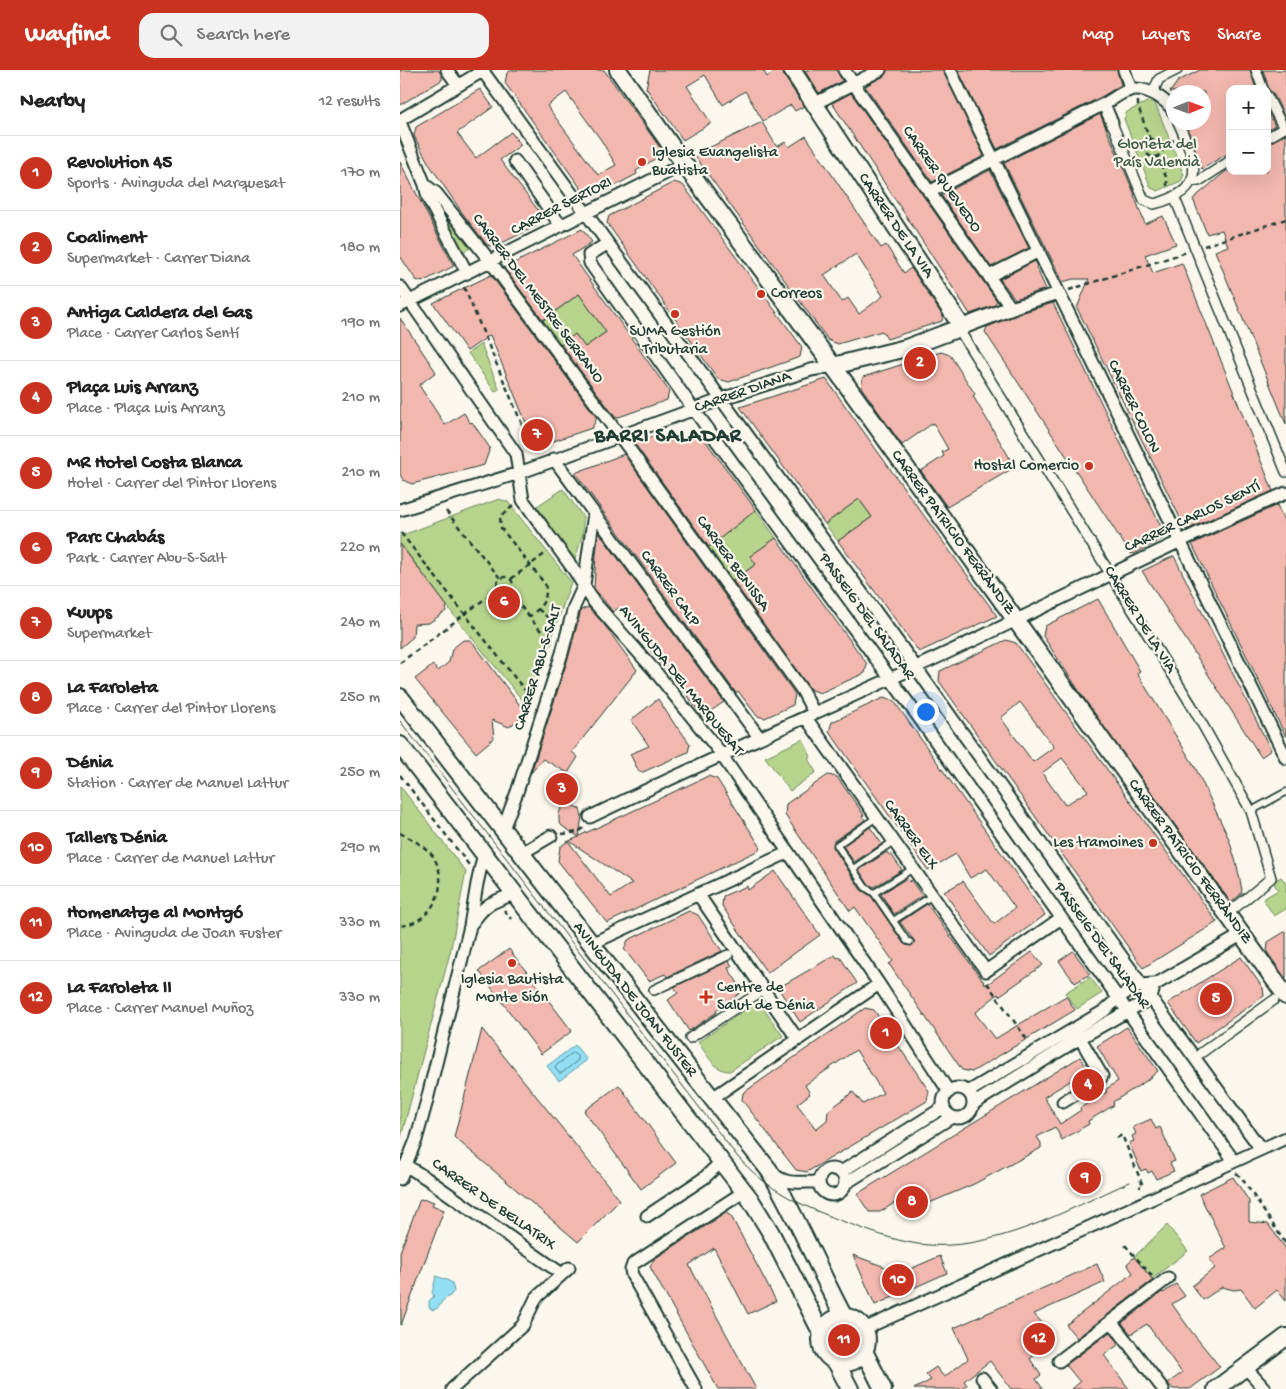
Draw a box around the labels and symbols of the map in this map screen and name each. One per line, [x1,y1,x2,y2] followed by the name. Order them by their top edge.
[1166,85,1211,130] north arrow
[897,123,985,237] street label: CARRER QUEVEDO
[1113,136,1201,173] park label: Glorieta del País Valencià
[651,144,779,181] place label: Iglesia Evangelista Buatista
[636,156,648,168] marker: Iglesia Evangelista Buatista
[853,170,938,283] street label: CARRER DE LA VIA
[508,173,616,241] street label: CARRER SERTORI
[467,210,607,388] street label: CARRER DEL MESTRE SERRANO
[771,285,823,304] place label: Correos
[755,288,767,300] marker: Correos
[669,308,681,320] marker: SUMA Gestión Tributaria
[629,323,721,360] place label: SUMA Gestión Tributaria
[904,344,936,382] pin: 2
[1102,357,1164,457] street label: CARRER COLON
[692,367,795,418] street label: CARRER DIANA
[521,416,553,454] pin: 7
[593,425,743,450] district label: BARRI SALADAR
[886,446,1019,620] street label: CARRER PATRICIO FERRÀNDIZ
[973,457,1079,476] place label: Hostal Comercio
[1083,460,1095,472] marker: Hostal Comercio
[1121,477,1264,558] street label: CARRER CARLOS SENTÍ
[691,512,774,617] street label: CARRER BENISSA
[635,547,703,631] street label: CARRER CALP
[813,549,918,684] street label: PASSEIG DEL SALADAR
[1098,563,1180,678] street label: CARRER DE LA VIA
[488,583,520,621] pin: 6
[511,602,567,733] street label: CARRER ABU-S-SALT
[614,602,747,761] street label: AVINGUDA DEL MARQUESAT
[913,699,939,725] your location
[546,770,578,808] pin: 3
[1123,775,1256,949] street label: CARRER PATRICIO FERRÀNDIZ
[878,797,942,874] street label: CARRER ELX
[1053,834,1144,853] place label: Les tramoines
[1147,837,1159,849] marker: Les tramoines
[1048,878,1153,1013] street label: PASSEIG DEL SALADAR
[568,919,701,1082] street label: AVINGUDA DE JOAN FUSTER
[506,957,518,969] marker: Iglesia Bautista Monte Sión
[461,971,564,1008] place label: Iglesia Bautista Monte Sión
[717,979,816,1016] place label: Centre de Salut de Dénia
[1200,980,1232,1018] pin: 5
[699,990,713,1004] marker: Centre de Salut de Dénia
[870,1014,902,1052] pin: 1
[1072,1066,1104,1104] pin: 4
[427,1155,559,1255] street label: CARRER DE BELLATRIX
[1069,1159,1101,1197] pin: 9
[896,1183,928,1221] pin: 8
[882,1261,914,1299] pin: 10
[1023,1320,1055,1358] pin: 12
[828,1321,860,1359] pin: 11

